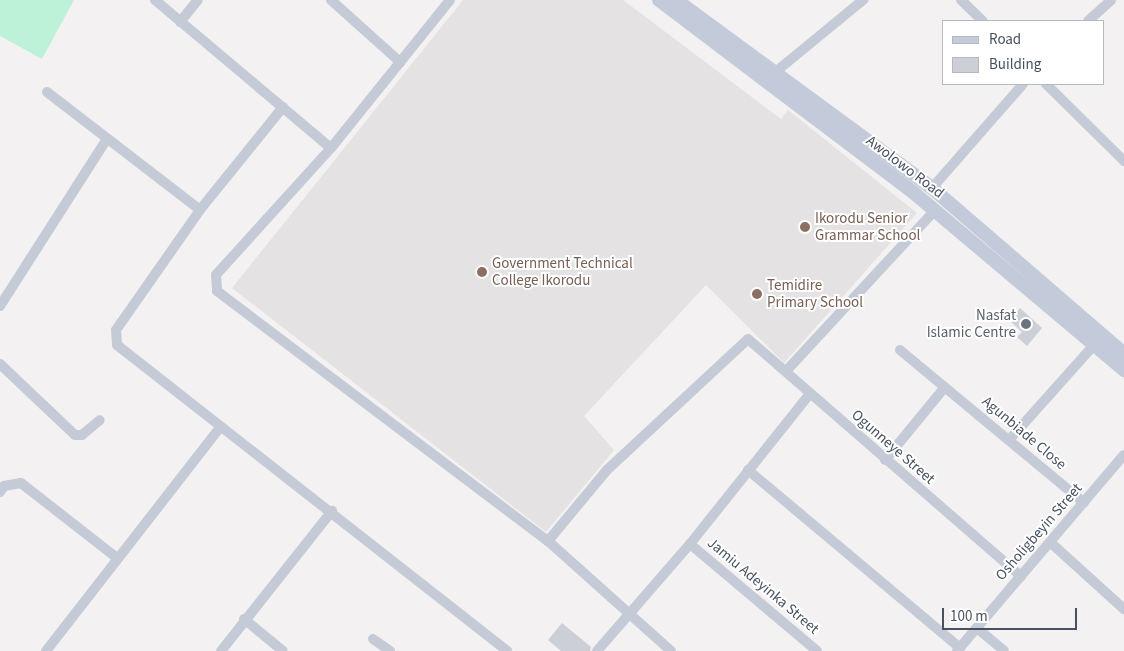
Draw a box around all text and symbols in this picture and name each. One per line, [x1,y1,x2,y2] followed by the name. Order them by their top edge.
[942,20,1104,85] legend
[989,29,1021,50] text: Road
[989,54,1041,75] text: Building
[862,132,948,202] street label: Awolowo Road
[815,209,920,244] place label: Ikorodu Senior Grammar School
[799,221,811,233] marker: Ikorodu Senior Grammar School
[492,254,633,289] place label: Government Technical College Ikorodu
[476,266,488,278] marker: Government Technical College Ikorodu
[767,276,863,311] place label: Temidire Primary School
[751,288,763,300] marker: Temidire Primary School
[927,306,1016,341] place label: Nasfat Islamic Centre
[1020,318,1032,330] marker: Nasfat Islamic Centre
[978,392,1070,474] street label: Agunbiade Close
[848,406,938,488] street label: Ogunneye Street
[992,480,1086,584] street label: Osholigbeyin Street
[703,534,823,638] street label: Jamiu Adeyinka Street
[944,598,1079,630] scale bar
[950,606,988,627] text: 100 m

